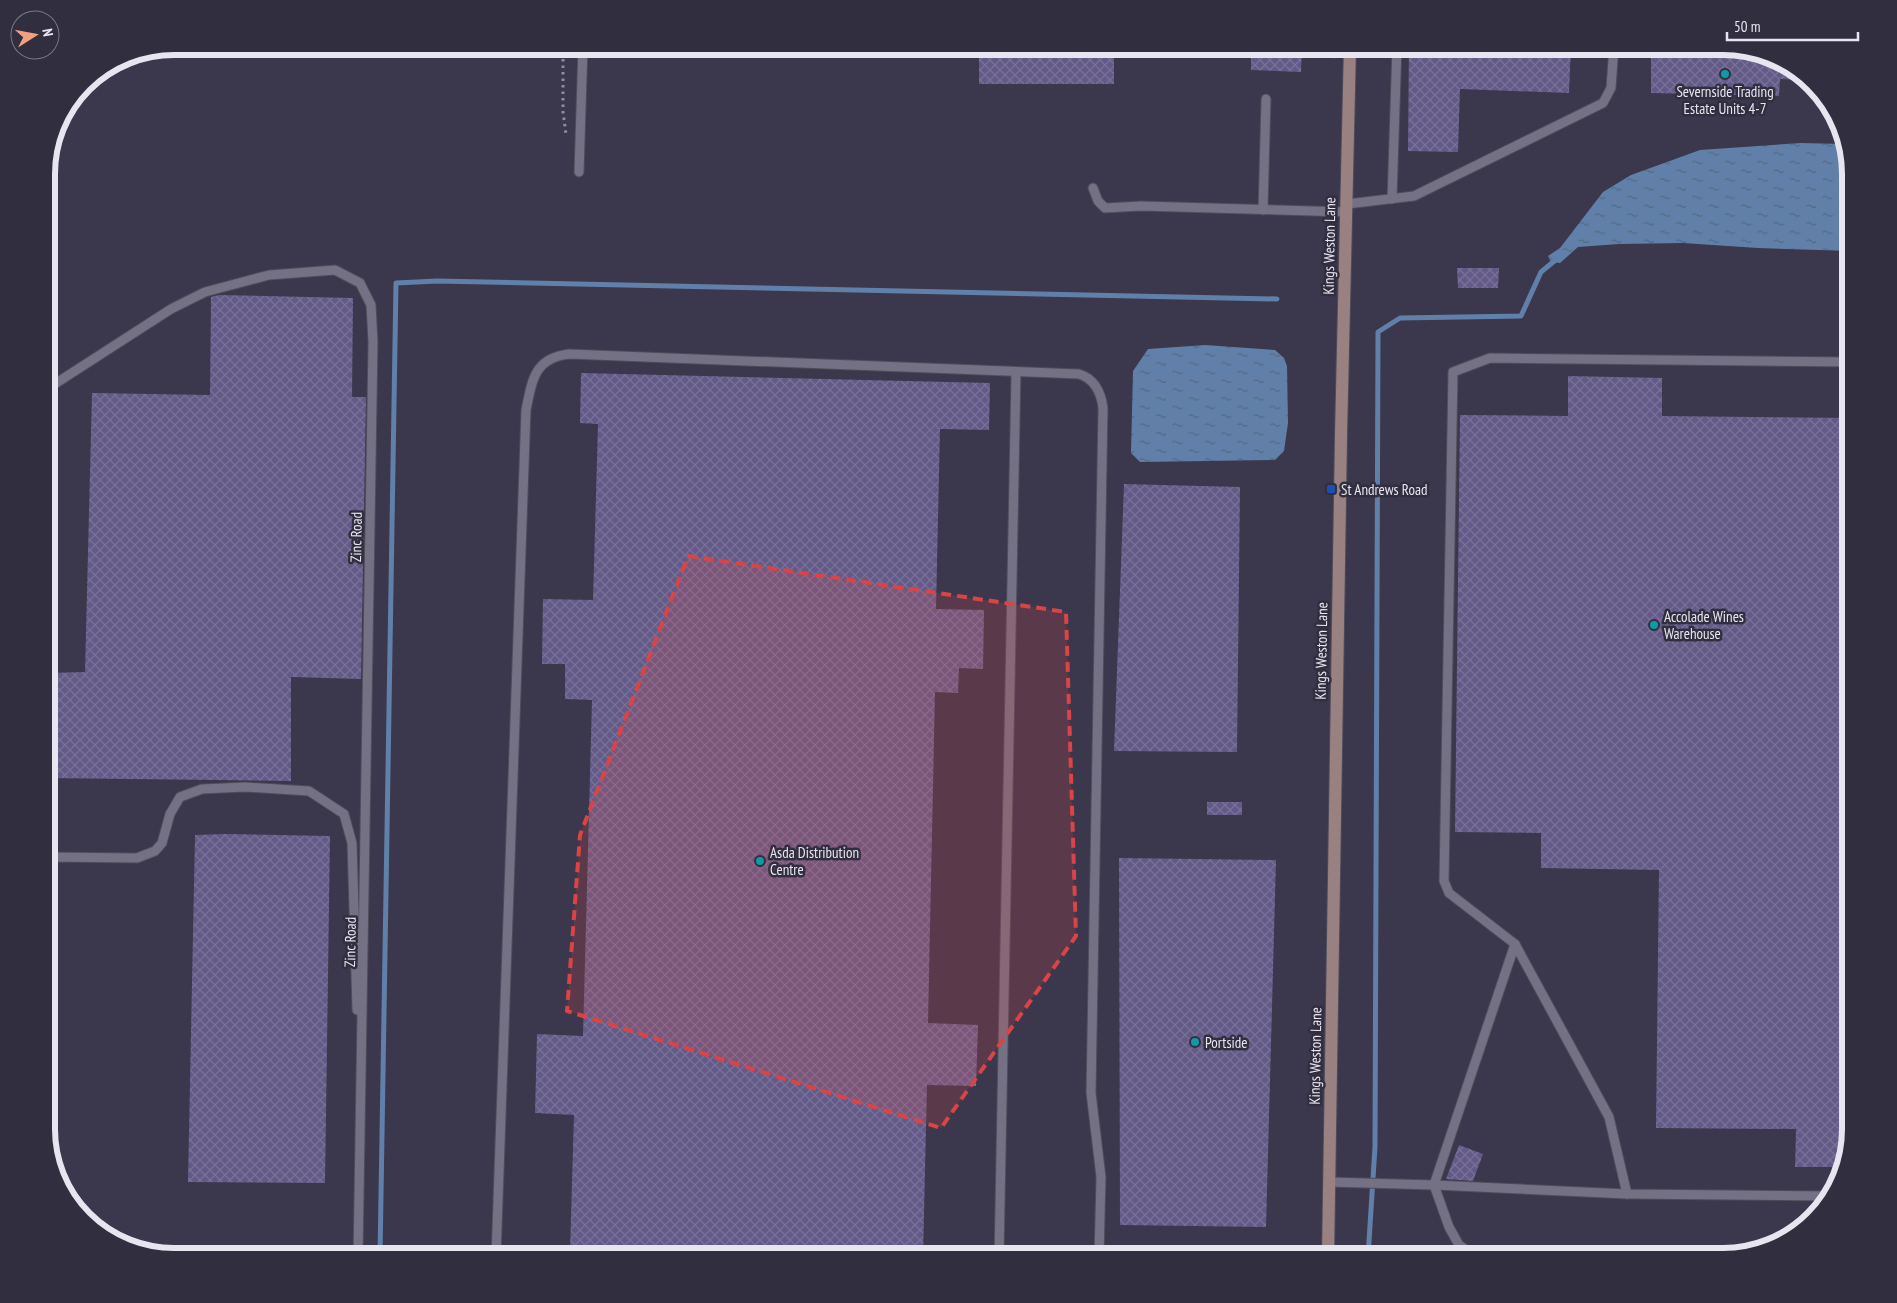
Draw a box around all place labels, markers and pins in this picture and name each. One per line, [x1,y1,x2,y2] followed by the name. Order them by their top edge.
[1719,68,1731,80] marker: Severnside Trading Estate Units 4-7
[1676,82,1774,118] place label: Severnside Trading Estate Units 4-7
[1341,480,1427,499] place label: St Andrews Road
[1325,483,1337,495] marker: St Andrews Road
[1664,607,1744,643] place label: Accolade Wines Warehouse
[1648,619,1660,631] marker: Accolade Wines Warehouse
[770,843,859,879] place label: Asda Distribution Centre
[754,855,766,867] marker: Asda Distribution Centre
[1205,1033,1247,1052] place label: Portside
[1189,1036,1201,1048] marker: Portside

